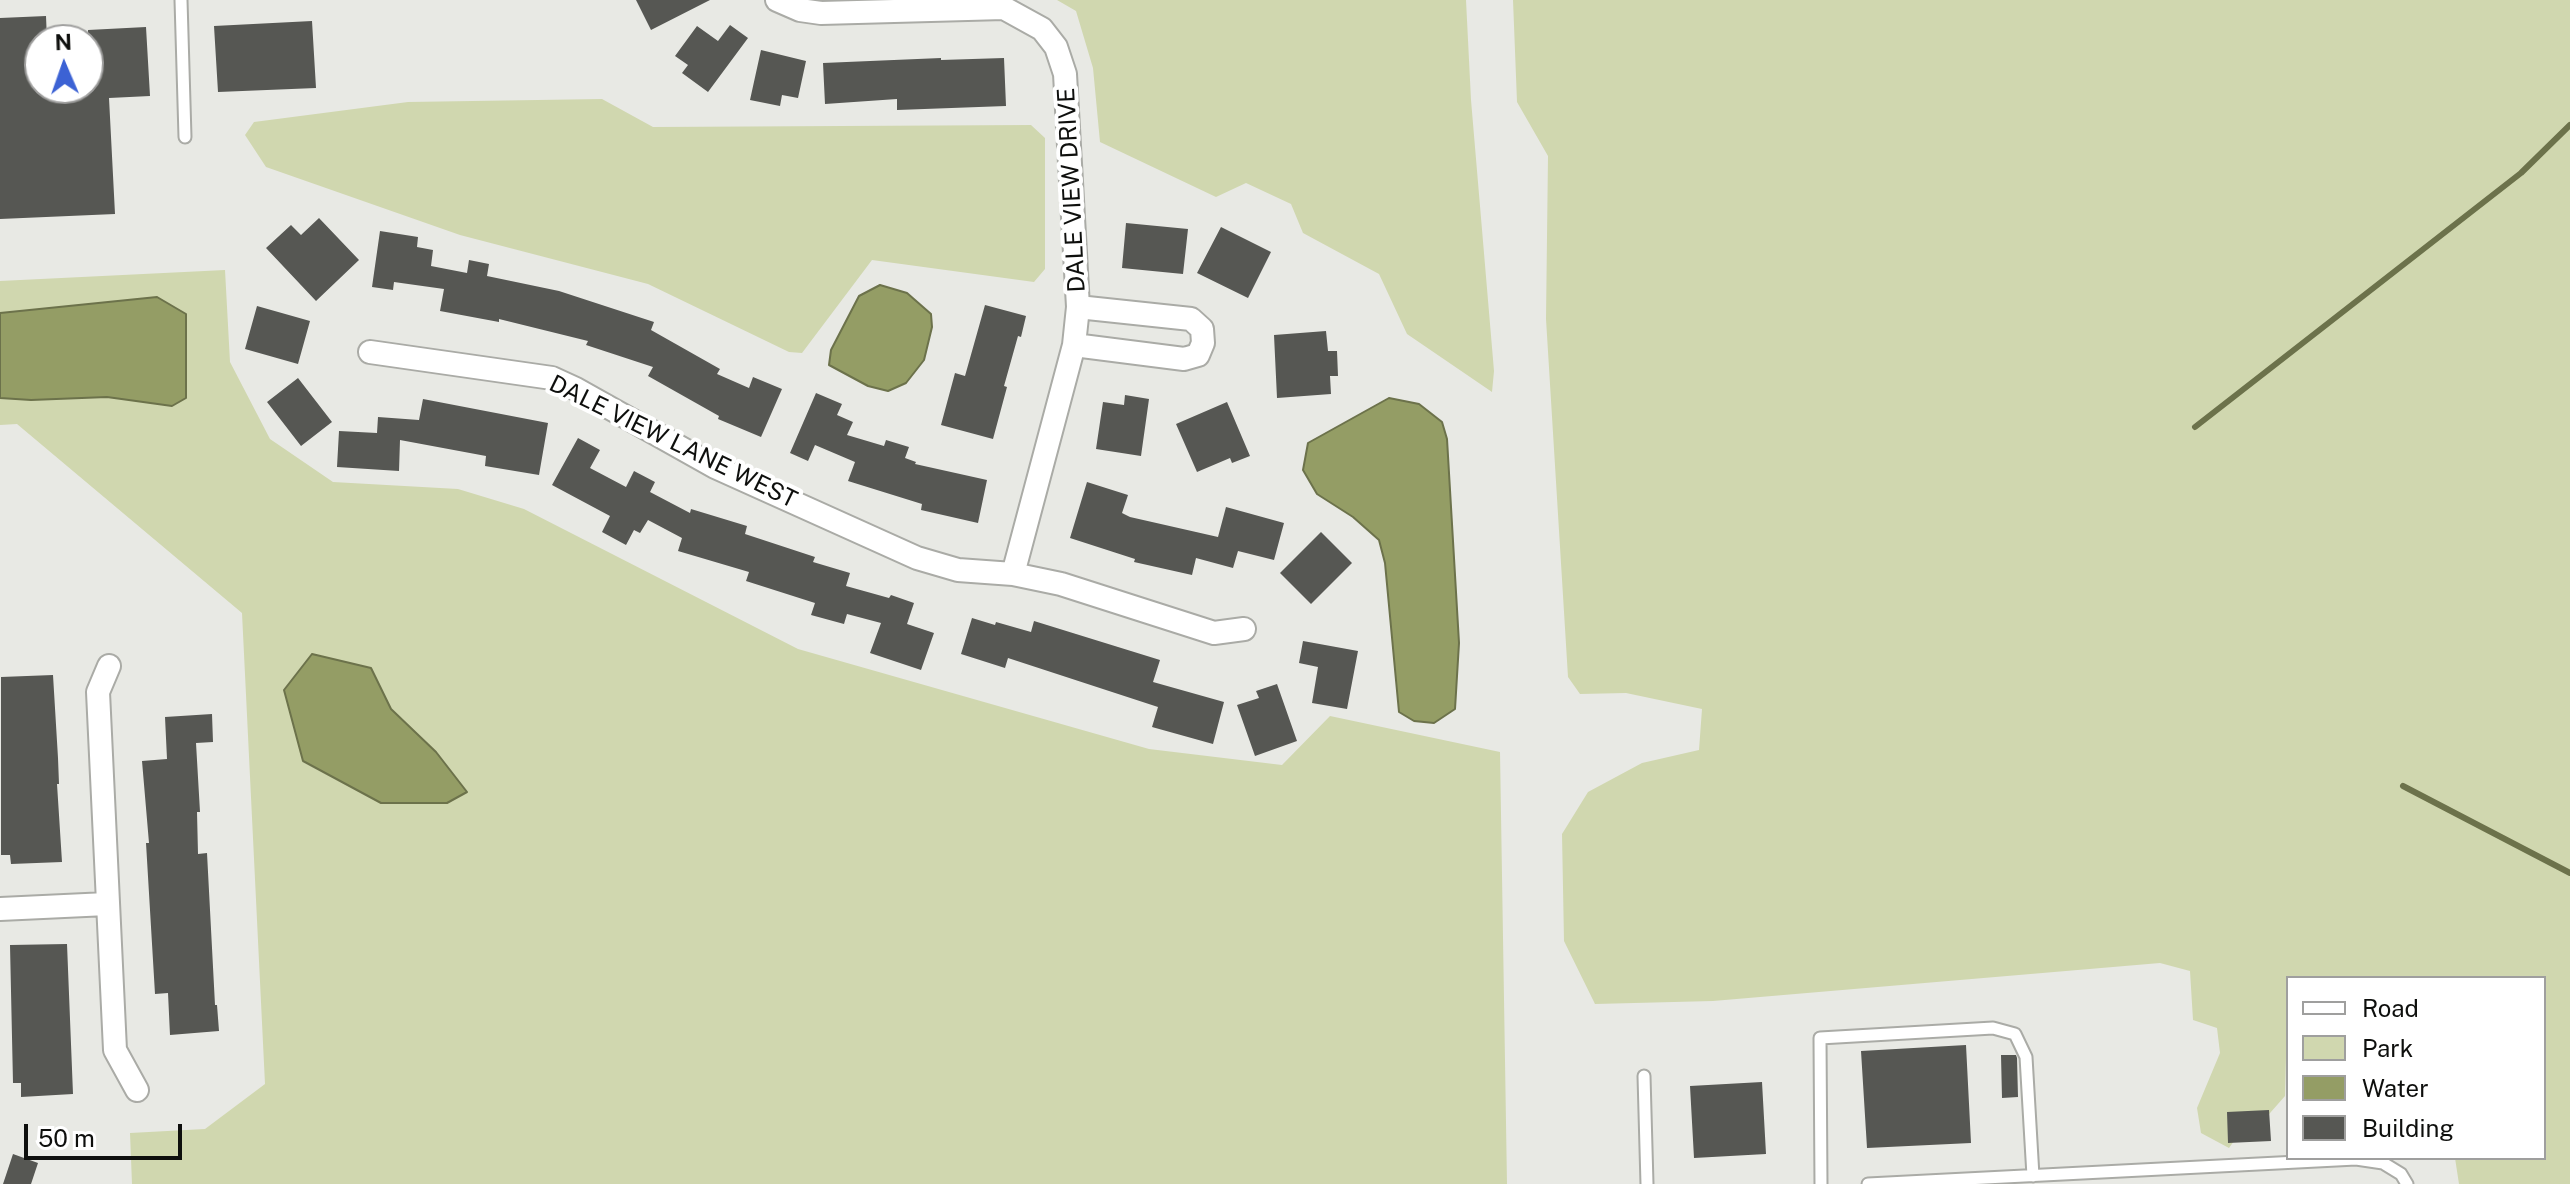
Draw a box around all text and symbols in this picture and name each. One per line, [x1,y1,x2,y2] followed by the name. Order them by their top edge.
[24,24,104,104] north arrow
[54,29,72,55] text: N
[1052,87,1092,293] street label: DALE VIEW DRIVE
[544,369,802,515] street label: DALE VIEW LANE WEST
[2286,976,2546,1160] legend
[2362,994,2419,1022] text: Road
[2362,1034,2413,1062] text: Park
[2362,1074,2429,1102] text: Water
[28,1108,186,1158] scale bar
[2362,1114,2454,1142] text: Building
[38,1124,95,1152] text: 50 m

